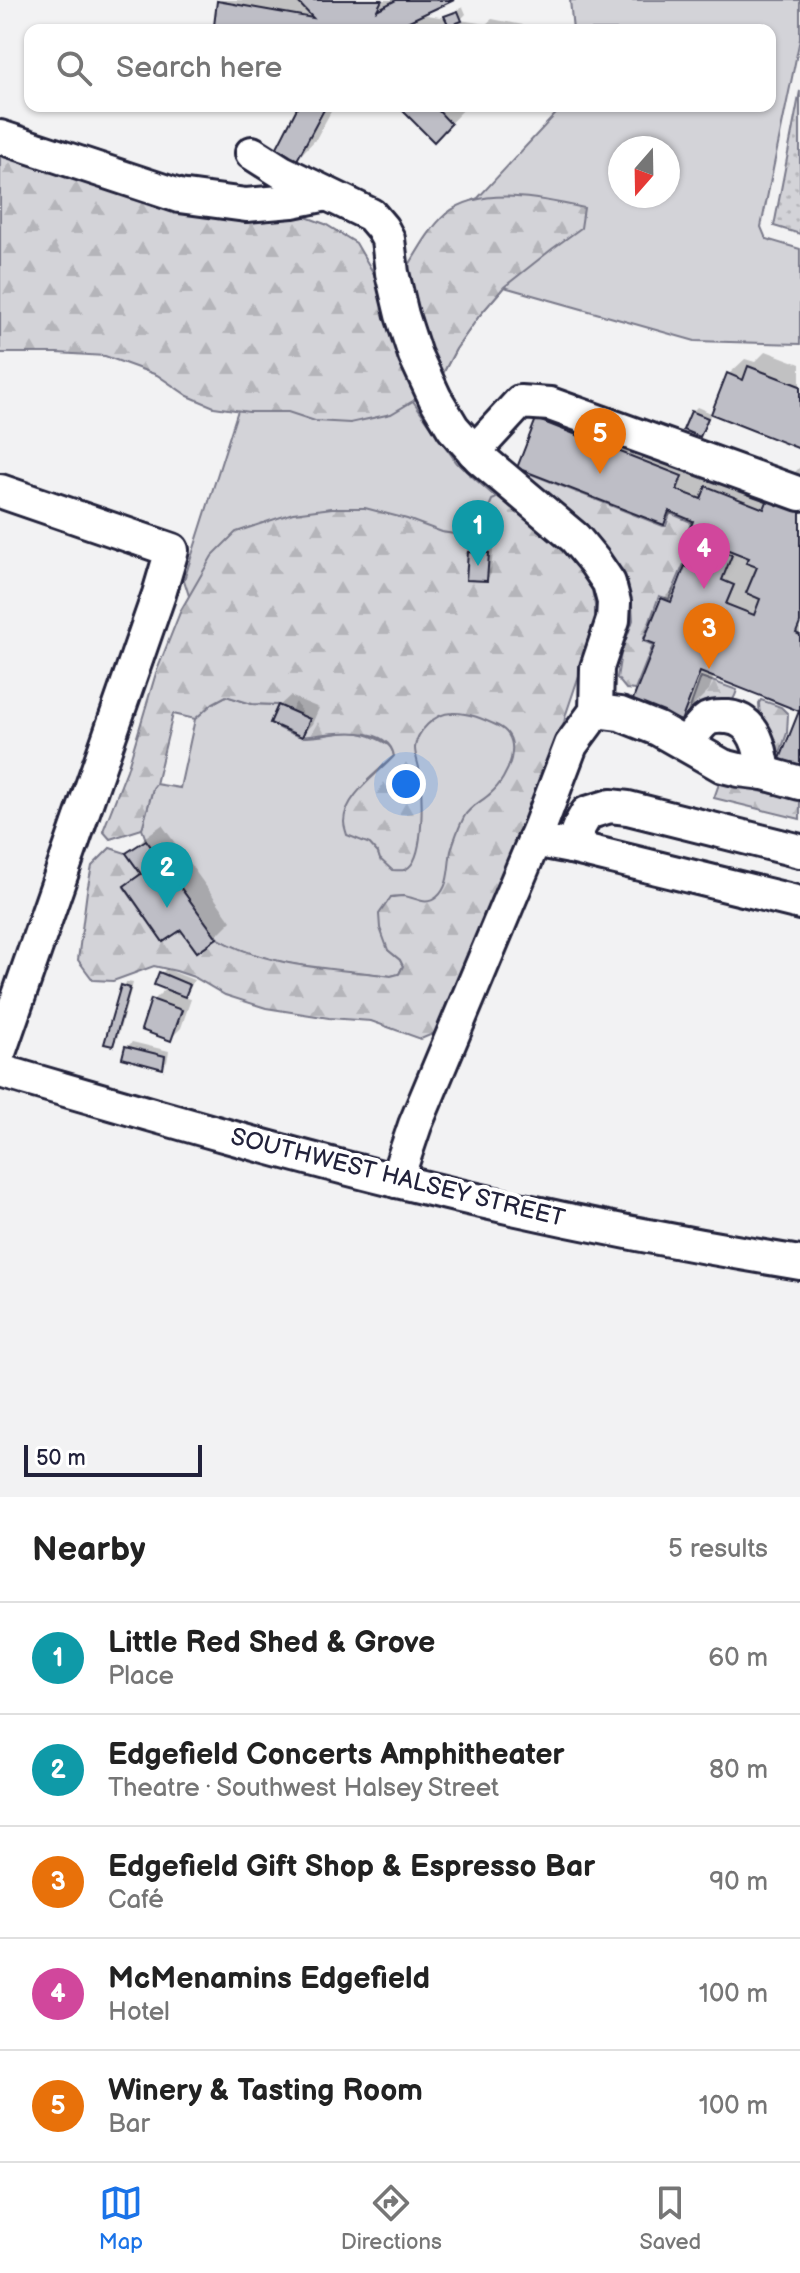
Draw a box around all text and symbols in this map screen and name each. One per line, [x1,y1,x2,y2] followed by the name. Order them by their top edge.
[24,24,776,112] search box
[52,46,96,90] icon: search
[116,50,282,86] text: Search here
[608,136,680,208] north arrow
[574,408,626,474] pin: 5
[452,500,504,566] pin: 1
[678,523,730,589] pin: 4
[683,603,735,669] pin: 3
[386,764,426,804] your location
[141,842,193,908] pin: 2
[228,1122,568,1233] street label: SOUTHWEST HALSEY STREET
[24,1441,202,1477] scale bar
[36,1445,86,1472] text: 50 m
[32,1529,146,1570] text: Nearby
[668,1534,768,1565] text: 5 results
[108,1625,435,1661] text: Little Red Shed & Grove
[53,1643,63,1674] text: 1
[708,1643,768,1674] text: 60 m
[108,1661,174,1692] text: Place
[108,1737,564,1773] text: Edgefield Concerts Amphitheater
[50,1755,66,1786] text: 2
[709,1755,768,1786] text: 80 m
[108,1773,499,1804] text: Theatre · Southwest Halsey Street
[108,1849,595,1885] text: Edgefield Gift Shop & Espresso Bar
[50,1867,66,1898] text: 3
[709,1867,768,1898] text: 90 m
[108,1885,164,1916] text: Café
[108,1961,430,1997] text: McMenamins Edgefield
[50,1979,66,2010] text: 4
[699,1979,768,2010] text: 100 m
[108,1997,170,2028] text: Hotel
[108,2073,423,2109] text: Winery & Tasting Room
[50,2091,66,2122] text: 5
[699,2091,768,2122] text: 100 m
[108,2109,150,2140] text: Bar
[99,2181,143,2256] tab: Map
[341,2181,442,2256] tab: Directions
[639,2181,701,2256] tab: Saved

